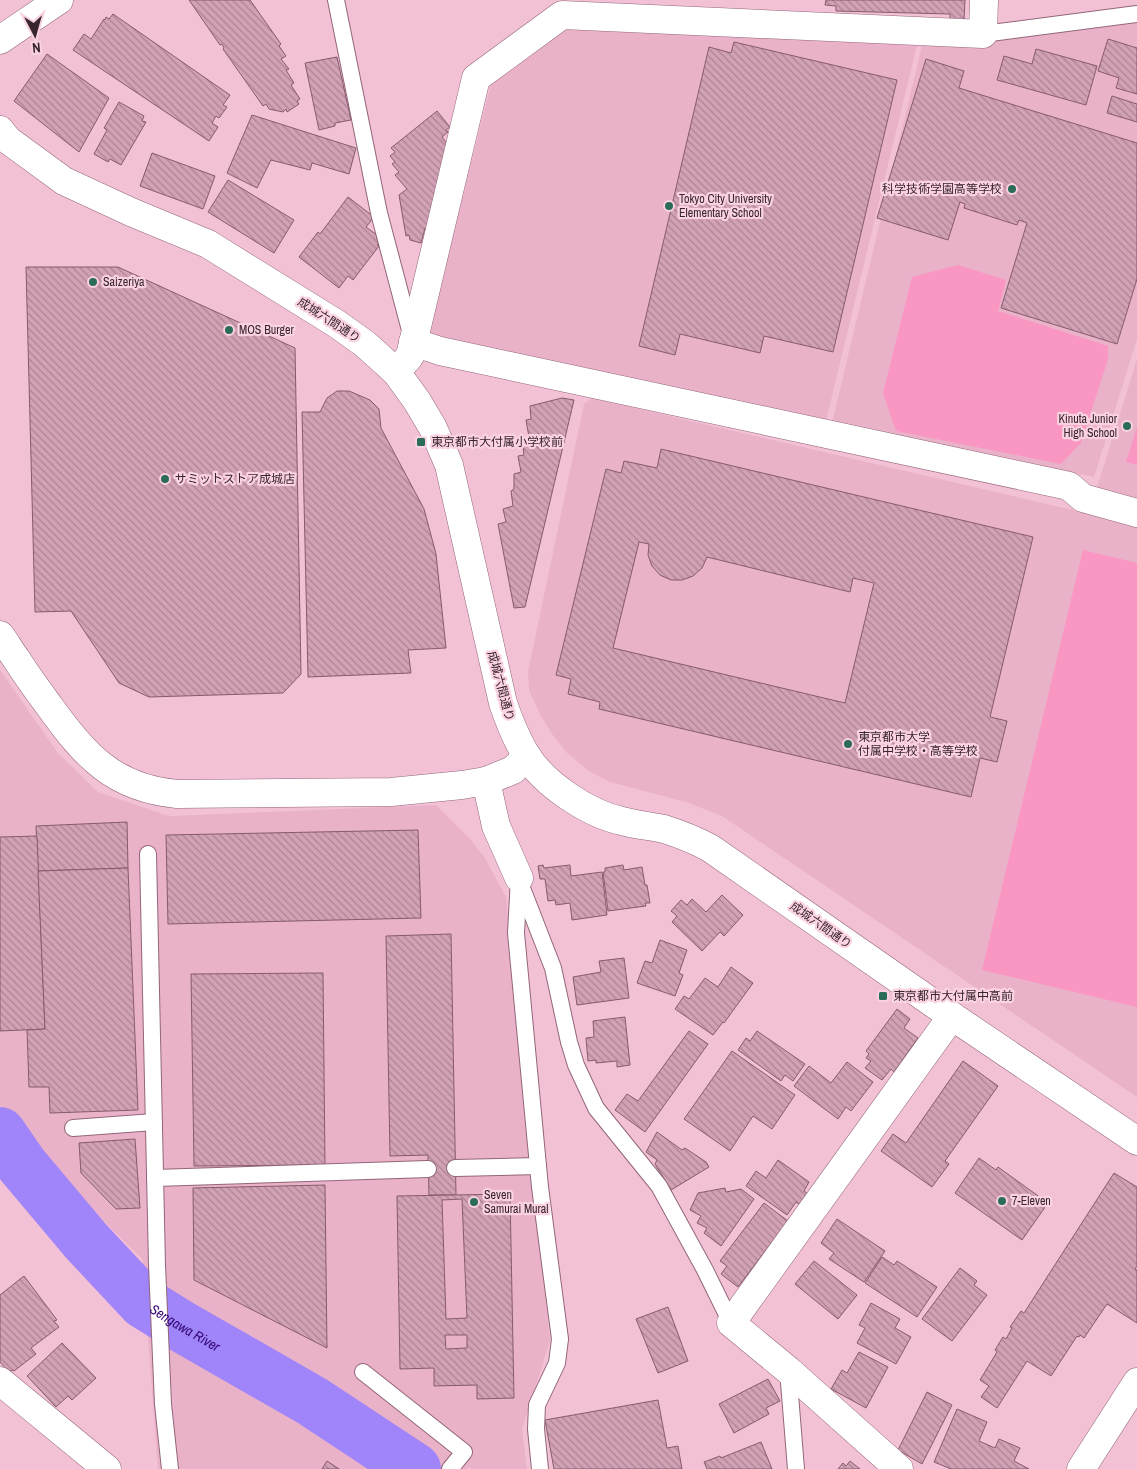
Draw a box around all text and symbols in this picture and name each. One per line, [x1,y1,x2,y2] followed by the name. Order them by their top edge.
[10,10,60,60] north arrow
[31,39,41,57] text: N
[882,181,1002,197] place label: 科学技術学園高等学校
[1006,183,1018,195] marker: 科学技術学園高等学校
[679,191,772,221] place label: Tokyo City University Elementary School
[663,200,675,212] marker: Tokyo City University Elementary School
[103,274,145,290] place label: Saizeriya
[87,276,99,288] marker: Saizeriya
[294,294,364,346] street label: 成城六間通り
[239,322,294,338] place label: MOS Burger
[223,324,235,336] marker: MOS Burger
[1058,411,1118,441] place label: Kinuta Junior High School
[1121,420,1133,432] marker: Kinuta Junior High School
[431,434,563,450] place label: 東京都市大付属小学校前
[415,436,427,448] marker: 東京都市大付属小学校前
[175,471,295,487] place label: サミットストア成城店
[159,473,171,485] marker: サミットストア成城店
[484,649,518,723] street label: 成城六間通り
[858,729,978,759] place label: 東京都市大学 付属中学校・高等学校
[842,738,854,750] marker: 東京都市大学 付属中学校・高等学校
[787,898,855,952] street label: 成城六間通り
[893,988,1013,1004] place label: 東京都市大付属中高前
[877,990,889,1002] marker: 東京都市大付属中高前
[484,1187,549,1217] place label: Seven Samurai Mural
[1012,1193,1051,1209] place label: 7-Eleven
[996,1195,1008,1207] marker: 7-Eleven
[468,1196,480,1208] marker: Seven Samurai Mural
[147,1300,224,1356] water label: Sengawa River

